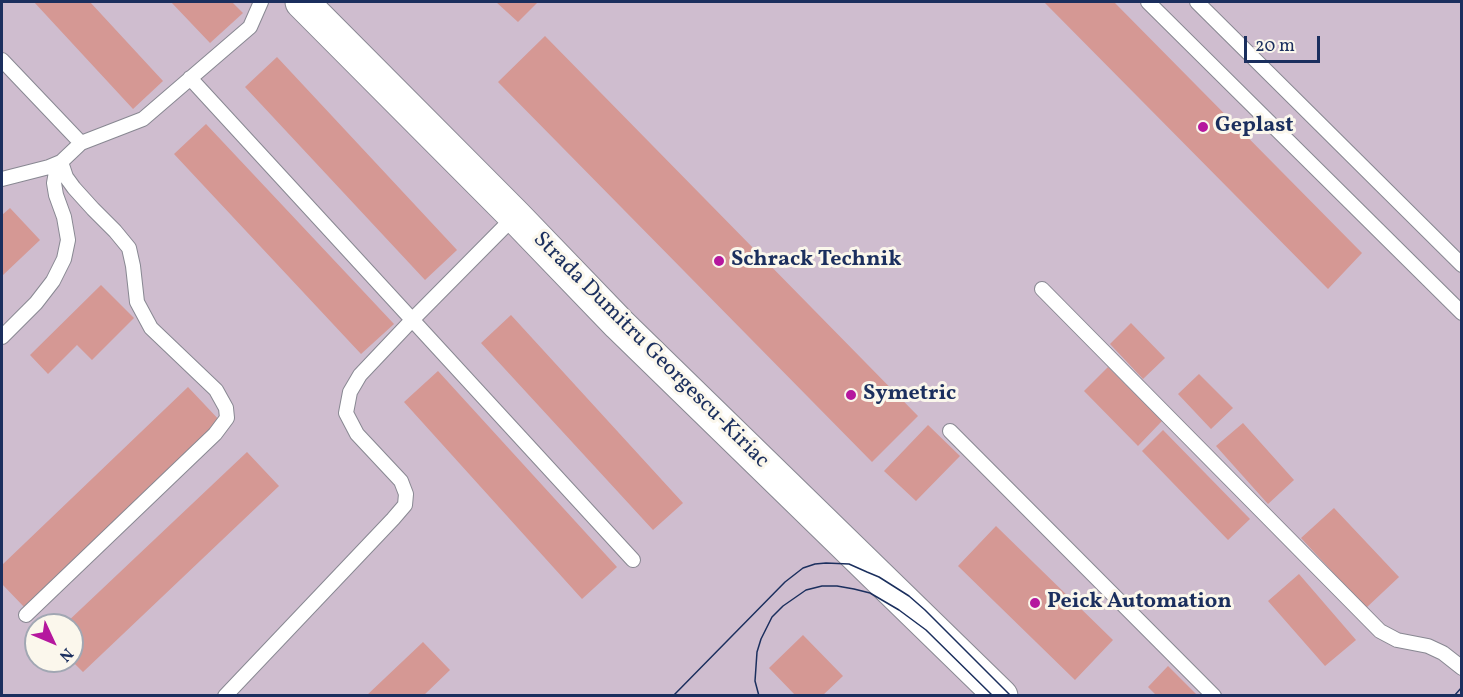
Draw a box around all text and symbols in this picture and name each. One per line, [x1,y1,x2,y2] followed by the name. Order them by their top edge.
[1247,24,1324,62] scale bar
[1255,34,1295,59] text: 20 m
[1215,114,1293,140] place label: Geplast
[1196,120,1210,134] marker: Geplast
[526,227,774,475] street label: Strada Dumitru Georgescu-Kiriac
[731,248,901,274] place label: Schrack Technik
[712,254,726,268] marker: Schrack Technik
[863,382,956,408] place label: Symetric
[844,388,858,402] marker: Symetric
[1047,590,1232,616] place label: Peick Automation
[1028,596,1042,610] marker: Peick Automation
[24,613,84,673] north arrow
[54,642,77,666] text: N

